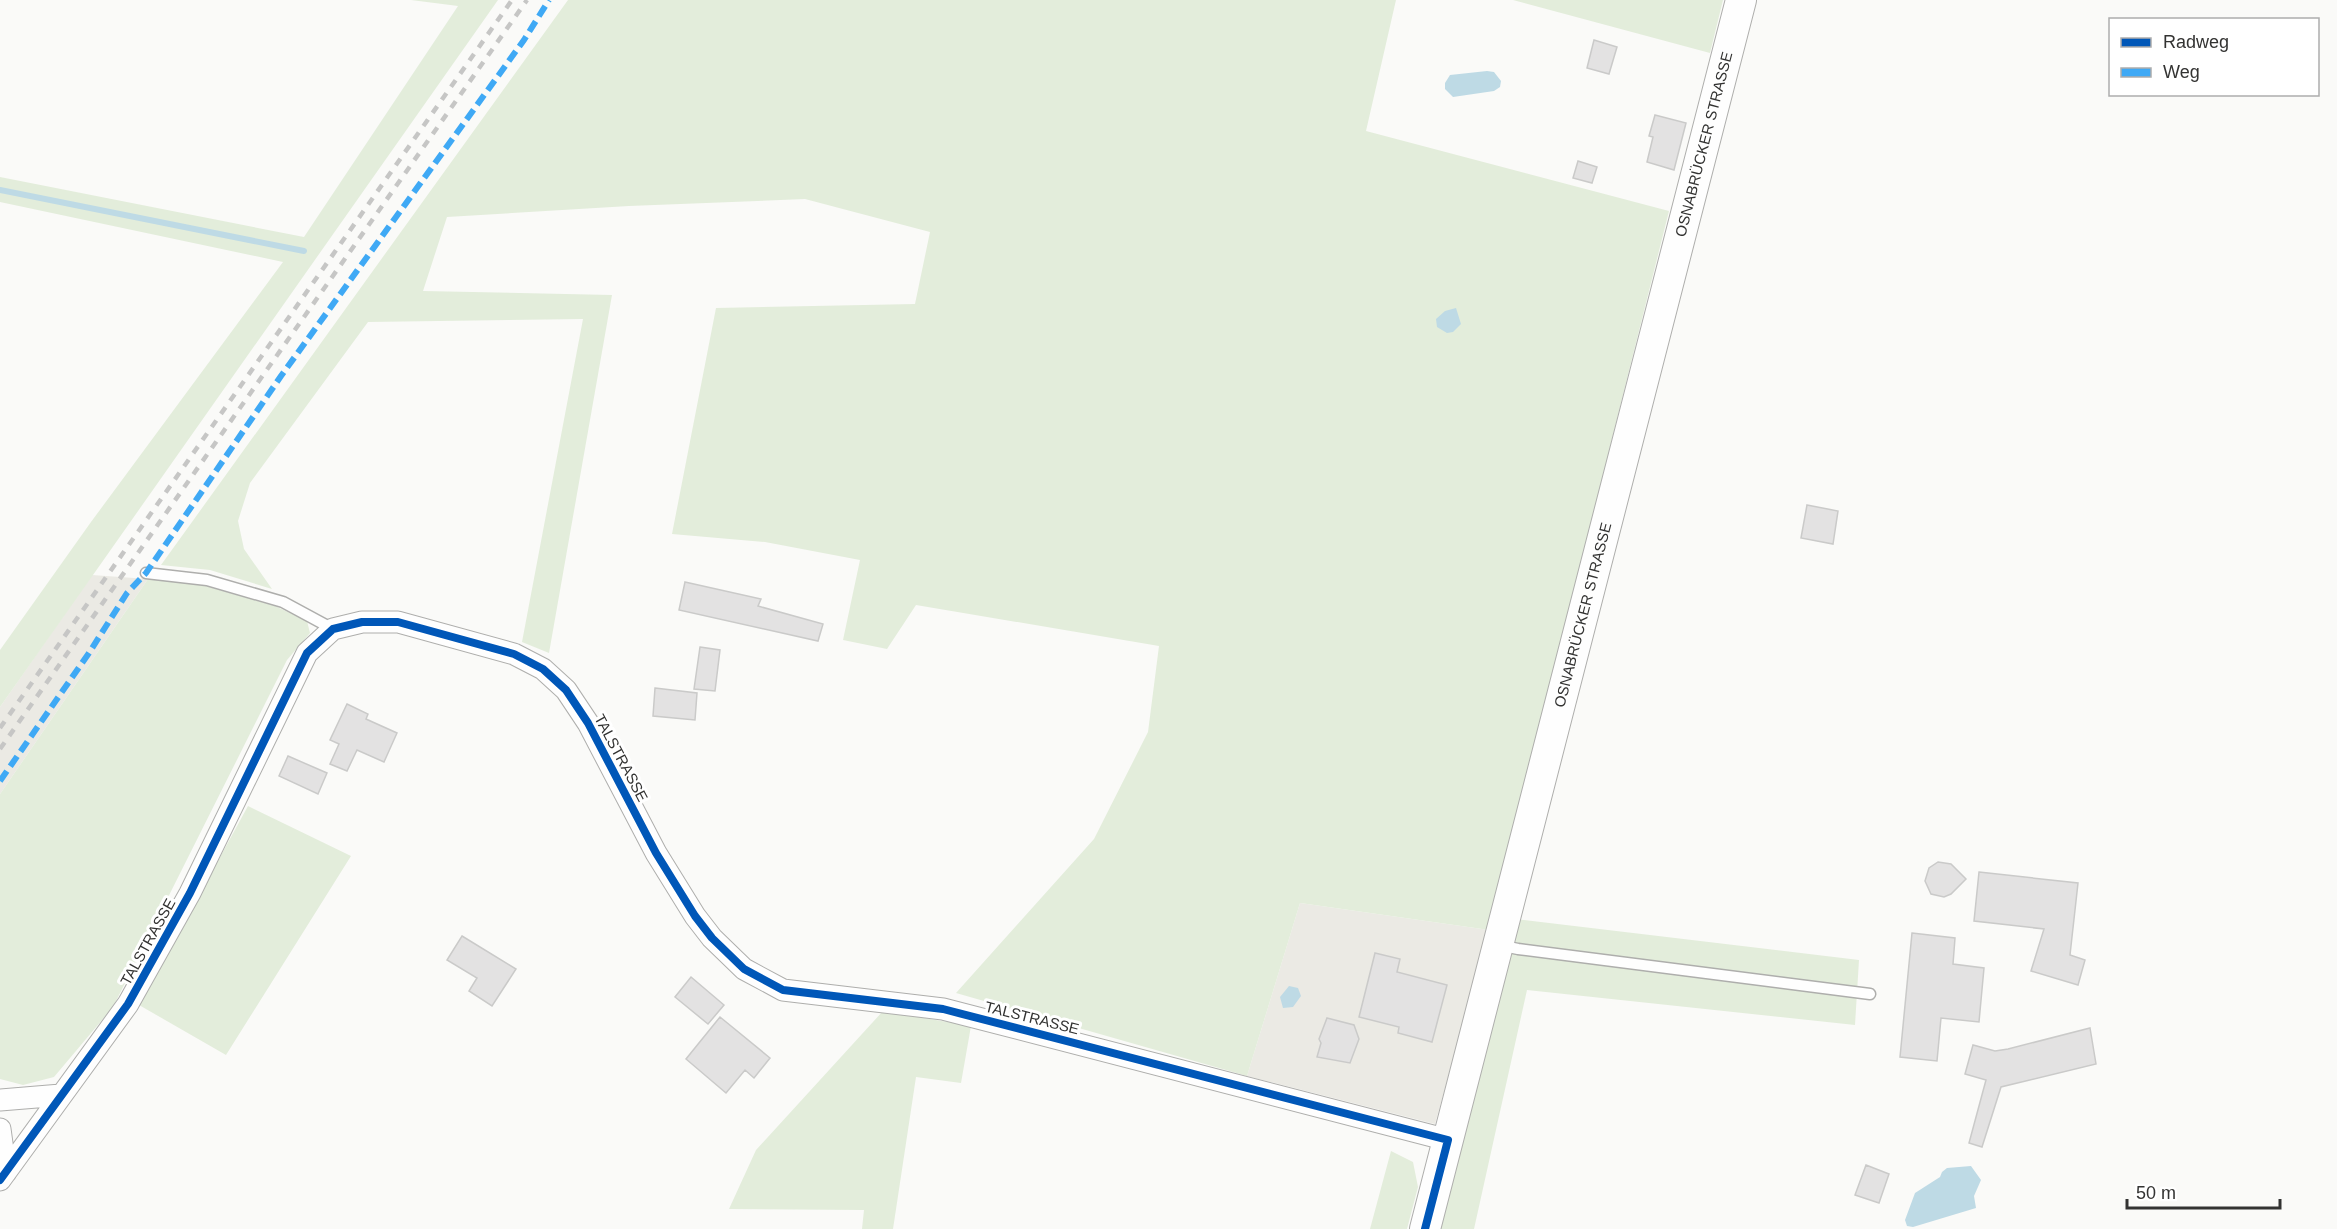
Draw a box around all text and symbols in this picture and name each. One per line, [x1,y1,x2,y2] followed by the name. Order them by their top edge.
[2109,18,2319,96] legend
[2163,32,2229,52] text: Radweg
[1671,50,1735,238] street label: OSNABRÜCKER STRASSE
[2163,62,2200,82] text: Weg
[1550,521,1614,709] street label: OSNABRÜCKER STRASSE
[591,711,652,804] street label: TALSTRASSE
[117,895,178,988] street label: TALSTRASSE
[983,998,1081,1037] street label: TALSTRASSE
[2127,1172,2280,1210] scale bar
[2136,1183,2176,1203] text: 50 m

